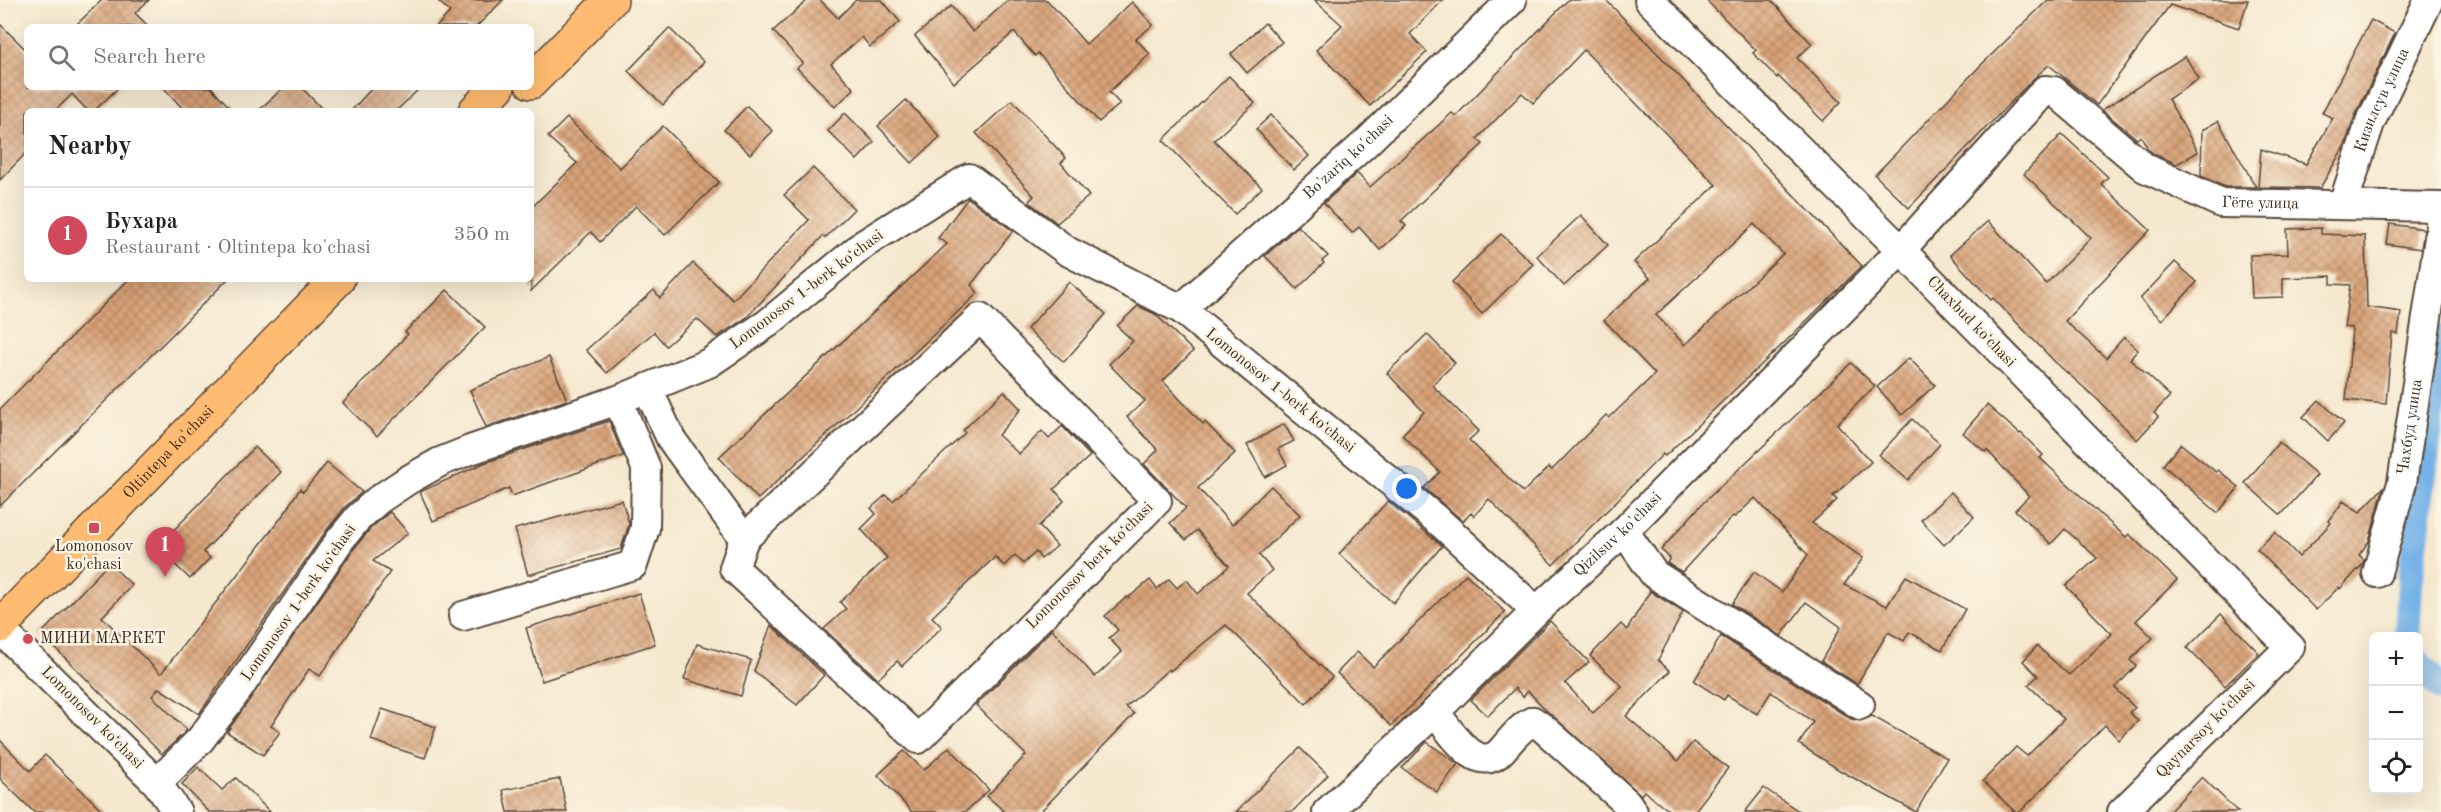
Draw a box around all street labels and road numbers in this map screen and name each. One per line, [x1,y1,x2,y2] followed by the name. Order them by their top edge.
[2353,46,2413,155] street label: Кизилсув улица
[1301,112,1397,203] street label: Bo'zariq ko'chasi
[2221,195,2299,212] street label: Гёте улица
[727,227,887,353] street label: Lomonosov 1-berk koʻchasi
[1924,273,2018,371] street label: Chaxbud koʻchasi
[1202,326,1358,456] street label: Lomonosov 1-berk koʻchasi
[2395,378,2426,476] street label: Чахбуд улица
[120,403,217,502] street label: Oltintepa ko'chasi
[1571,489,1665,580] street label: Qizilsuv ko'chasi
[1023,499,1157,633] street label: Lomonosov berk koʻchasi
[239,522,359,684] street label: Lomonosov 1-berk koʻchasi
[38,664,146,772] street label: Lomonosov koʻchasi
[2153,676,2259,782] street label: Qaynarsoy koʻchasi

